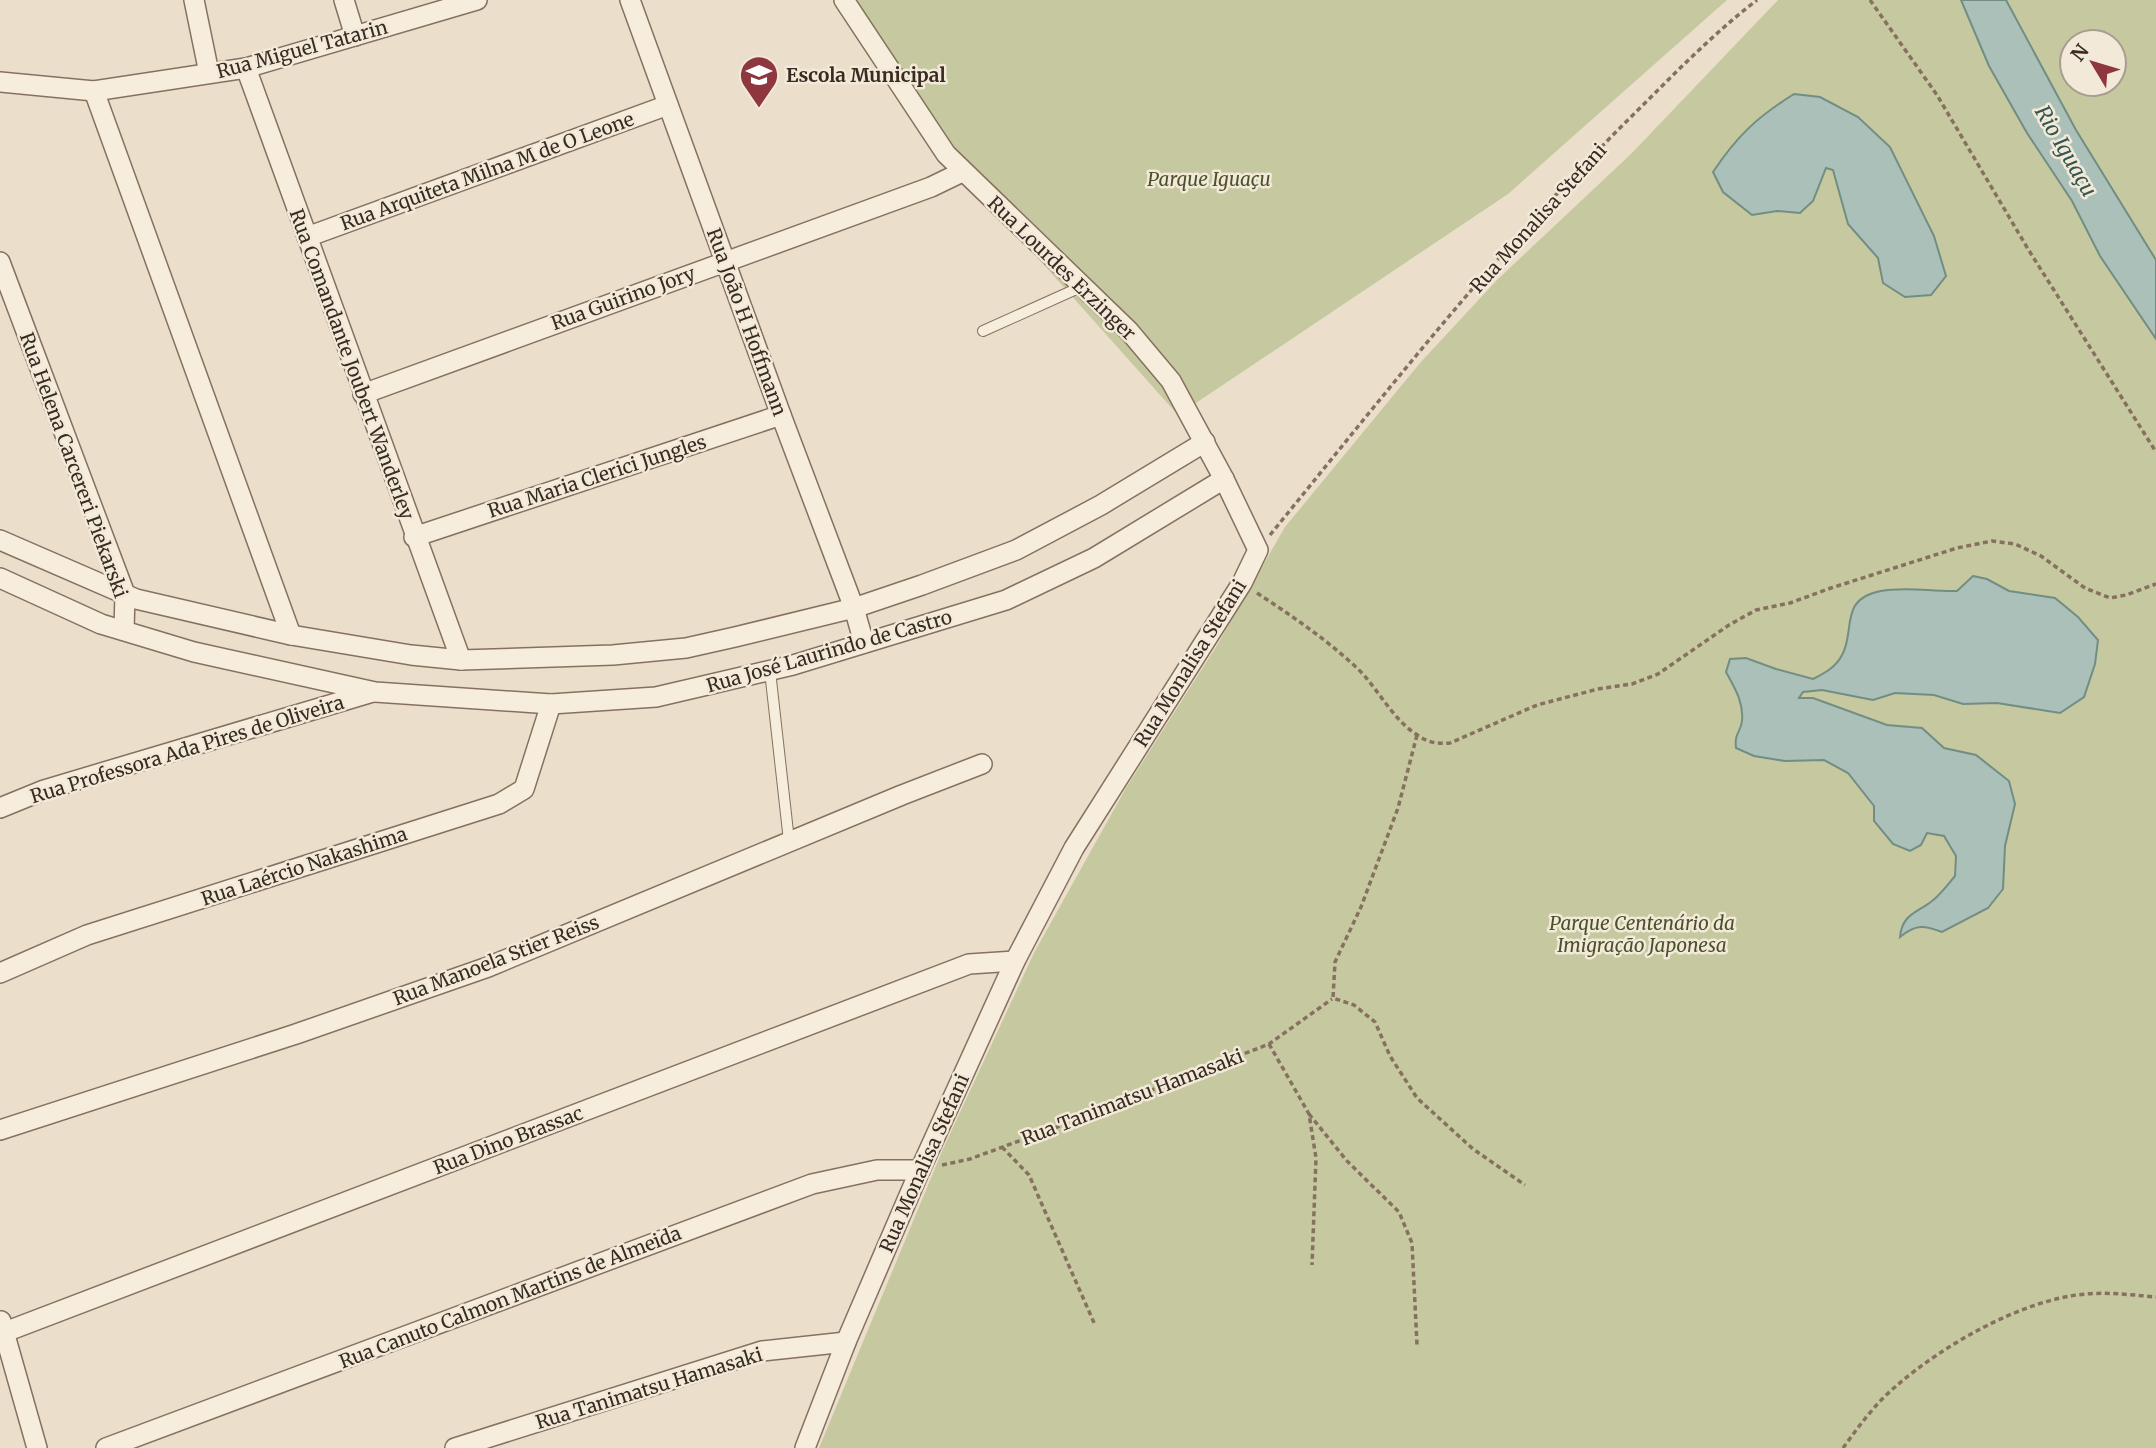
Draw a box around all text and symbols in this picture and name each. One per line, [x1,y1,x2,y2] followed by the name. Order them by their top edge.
[214,15,390,83] street label: Rua Miguel Tatarin
[2058,28,2128,98] north arrow
[2066,39,2094,66] text: N
[738,54,780,109] school or university icon: Escola Municipal
[786,63,946,87] place label: Escola Municipal
[2029,101,2103,201] water label: Rio Iguaçu
[337,107,637,235] street label: Rua Arquiteta Milna M de O Leone
[1465,138,1611,298] street label: Rua Monalisa Stefani
[1147,167,1271,191] park label: Parque Iguaçu
[983,191,1142,345] street label: Rua Lourdes Erzinger
[284,205,420,523] street label: Rua Comandante Joubert Wanderley
[702,225,792,420] street label: Rua João H Hoffmann
[548,261,698,335] street label: Rua Guirino Jory
[15,329,133,601] street label: Rua Helena Carcereri Piekarski
[485,429,709,523] street label: Rua Maria Clerici Jungles
[1129,575,1251,751] street label: Rua Monalisa Stefani
[703,604,955,698] street label: Rua José Laurindo de Castro
[27,690,347,808] street label: Rua Professora Ada Pires de Oliveira
[198,821,410,911] street label: Rua Laércio Nakashima
[390,910,602,1010] street label: Rua Manoela Stier Reiss
[1549,911,1735,957] park label: Parque Centenário da Imigração Japonesa
[1018,1044,1246,1150] street label: Rua Tanimatsu Hamasaki
[874,1070,974,1256] street label: Rua Monalisa Stefani
[430,1100,586,1180] street label: Rua Dino Brassac
[336,1220,684,1374] street label: Rua Canuto Calmon Martins de Almeida
[533,1342,765,1434] street label: Rua Tanimatsu Hamasaki

